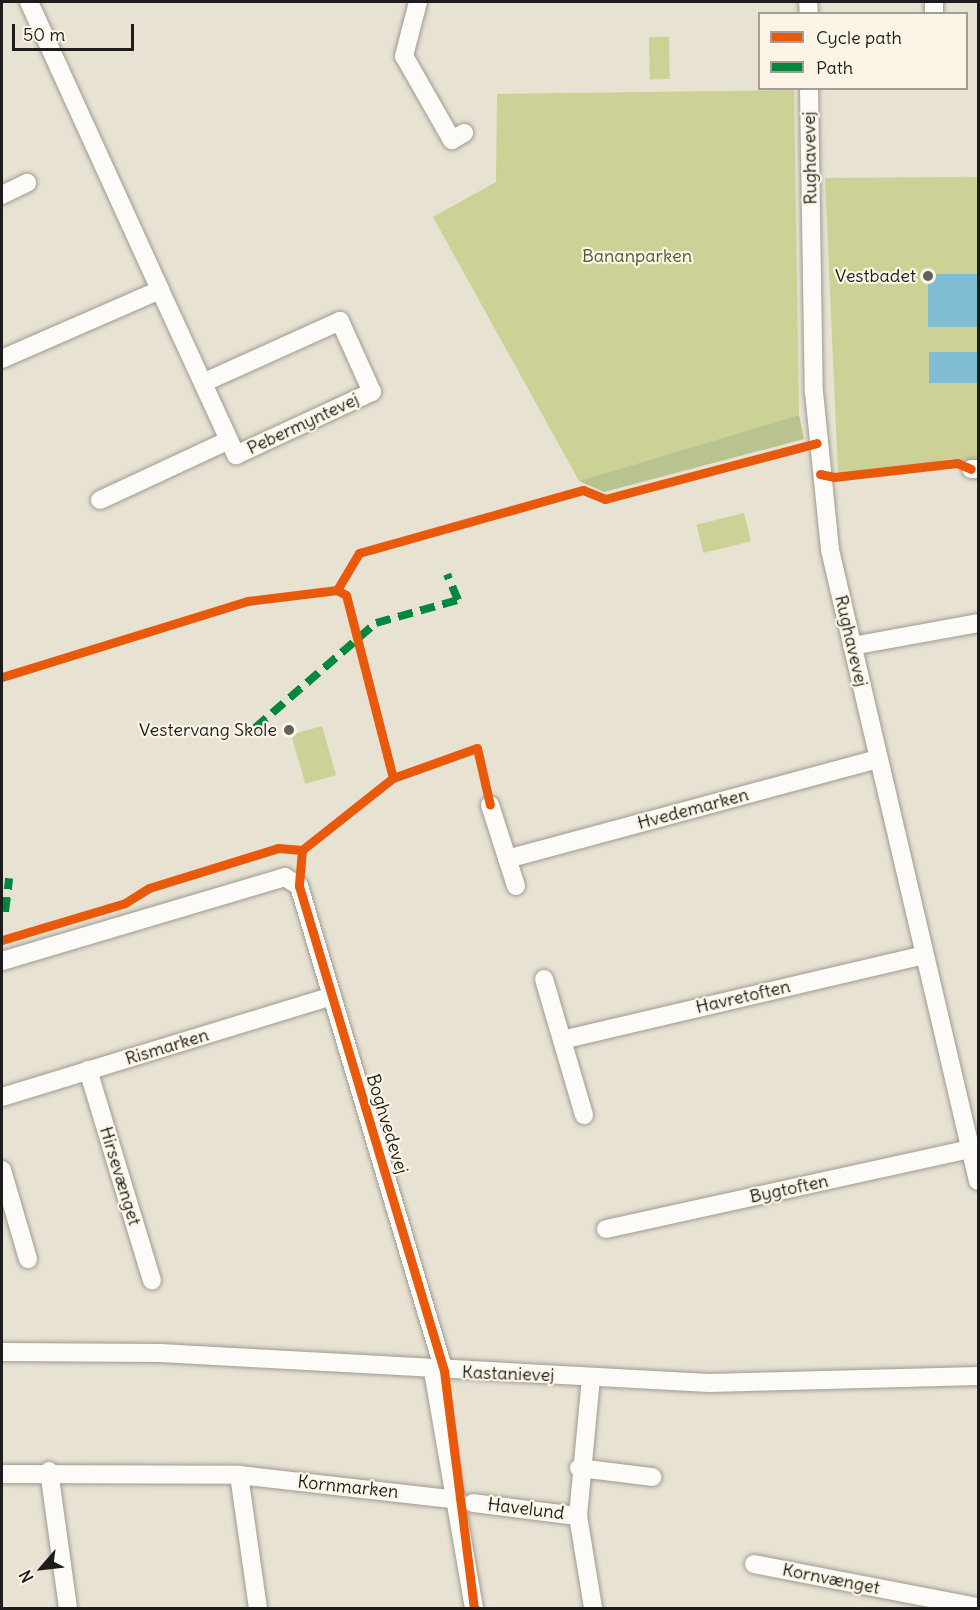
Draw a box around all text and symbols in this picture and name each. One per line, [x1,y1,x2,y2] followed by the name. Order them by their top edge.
[15,12,136,50] scale bar
[758,12,968,90] legend
[23,23,65,46] text: 50 m
[816,26,902,49] text: Cycle path
[816,56,853,79] text: Path
[798,111,822,205] street label: Rughavevej
[582,245,692,267] park label: Bananparken
[835,265,916,287] place label: Vestbadet
[921,269,935,283] marker: Vestbadet
[244,389,362,459] street label: Pebermyntevej
[830,593,872,689] street label: Rughavevej
[139,719,277,741] place label: Vestervang Skole
[282,723,296,737] marker: Vestervang Skole
[635,784,751,834] street label: Hvedemarken
[694,976,792,1018] street label: Havretoften
[123,1024,211,1070] street label: Rismarken
[362,1071,412,1177] street label: Boghvedevej
[95,1124,145,1228] street label: Hirsevænget
[748,1170,830,1208] street label: Bygtoften
[461,1362,555,1386] street label: Kastanievej
[296,1471,400,1503] street label: Kornmarken
[486,1494,566,1524] street label: Havelund
[12,1538,72,1598] north arrow
[780,1559,882,1599] street label: Kornvænget
[15,1567,38,1586] text: N

